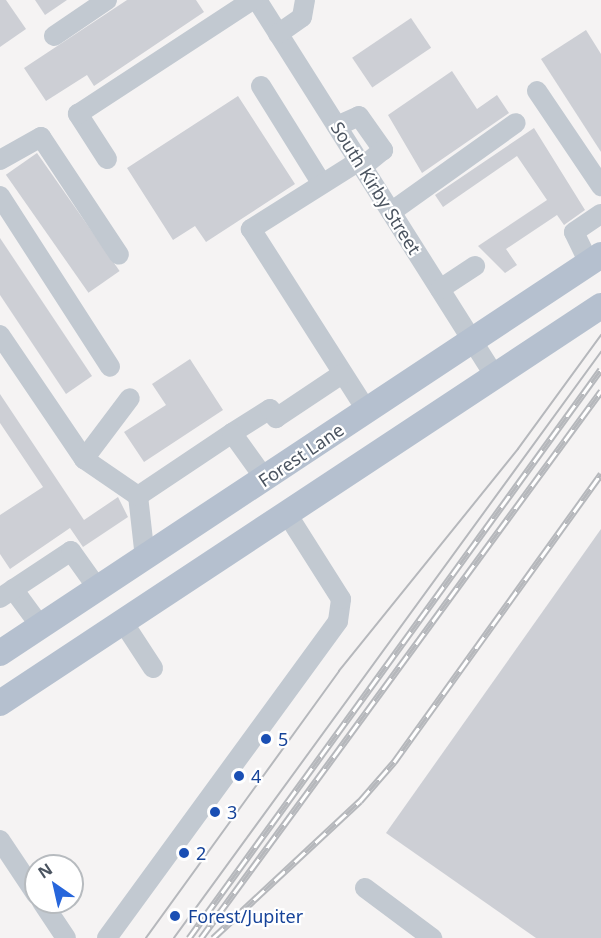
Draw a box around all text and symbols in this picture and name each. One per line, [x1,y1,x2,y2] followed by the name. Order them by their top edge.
[327,118,425,258] street label: South Kirby Street
[254,419,348,491] street label: Forest Lane
[278,728,288,750] place label: 5
[259,732,273,746] marker: 5
[251,765,261,787] place label: 4
[232,769,246,783] marker: 4
[227,801,237,823] place label: 3
[208,805,222,819] marker: 3
[196,842,206,864] place label: 2
[177,846,191,860] marker: 2
[24,854,84,914] north arrow
[34,858,57,883] text: N
[188,905,303,927] place label: Forest/Jupiter
[166,907,184,925] marker: Forest/Jupiter

